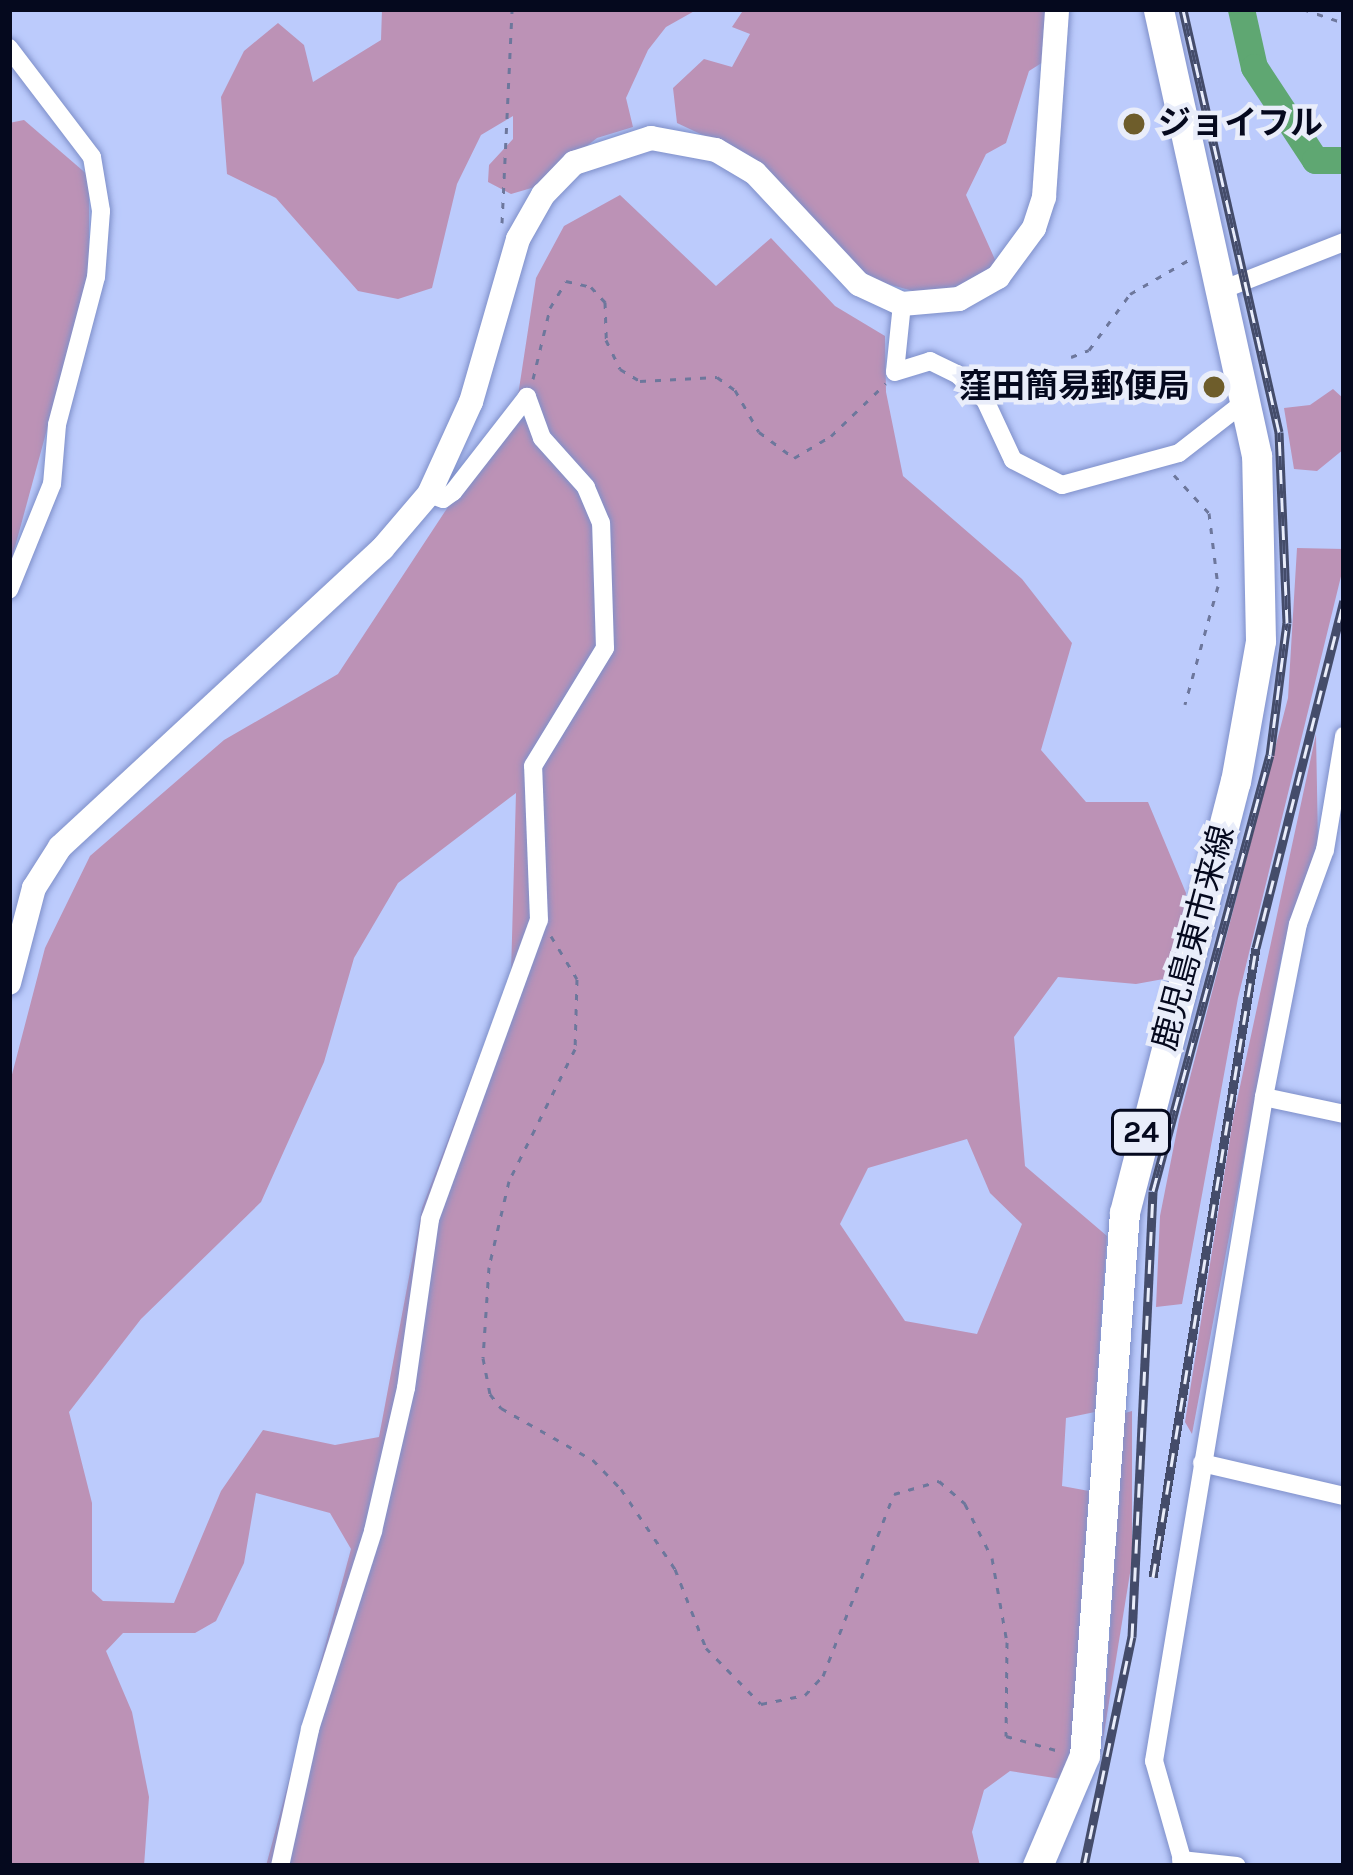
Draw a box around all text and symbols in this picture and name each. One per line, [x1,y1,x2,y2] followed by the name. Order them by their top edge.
[1158,104,1323,144] place label: ジョイフル
[1121,111,1147,137] marker: ジョイフル
[959,367,1190,407] place label: 窪田簡易郵便局
[1201,374,1227,400] marker: 窪田簡易郵便局
[1145,821,1243,1055] street label: 鹿児島東市来線
[1111,1108,1171,1156] road number: 24

